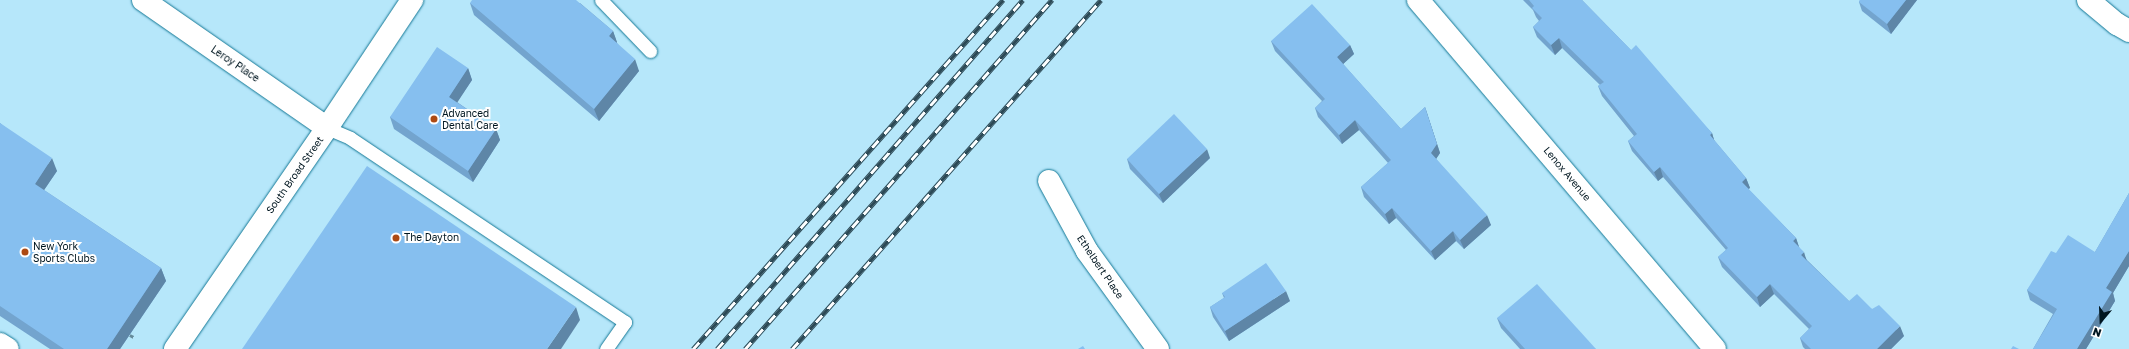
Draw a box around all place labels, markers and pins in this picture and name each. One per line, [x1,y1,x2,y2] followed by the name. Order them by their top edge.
[442,107,498,130] place label: Advanced Dental Care
[429,114,439,124] marker: Advanced Dental Care
[404,232,459,244] place label: The Dayton
[391,233,401,243] marker: The Dayton
[33,240,95,264] place label: New York Sports Clubs
[20,247,30,257] marker: New York Sports Clubs

